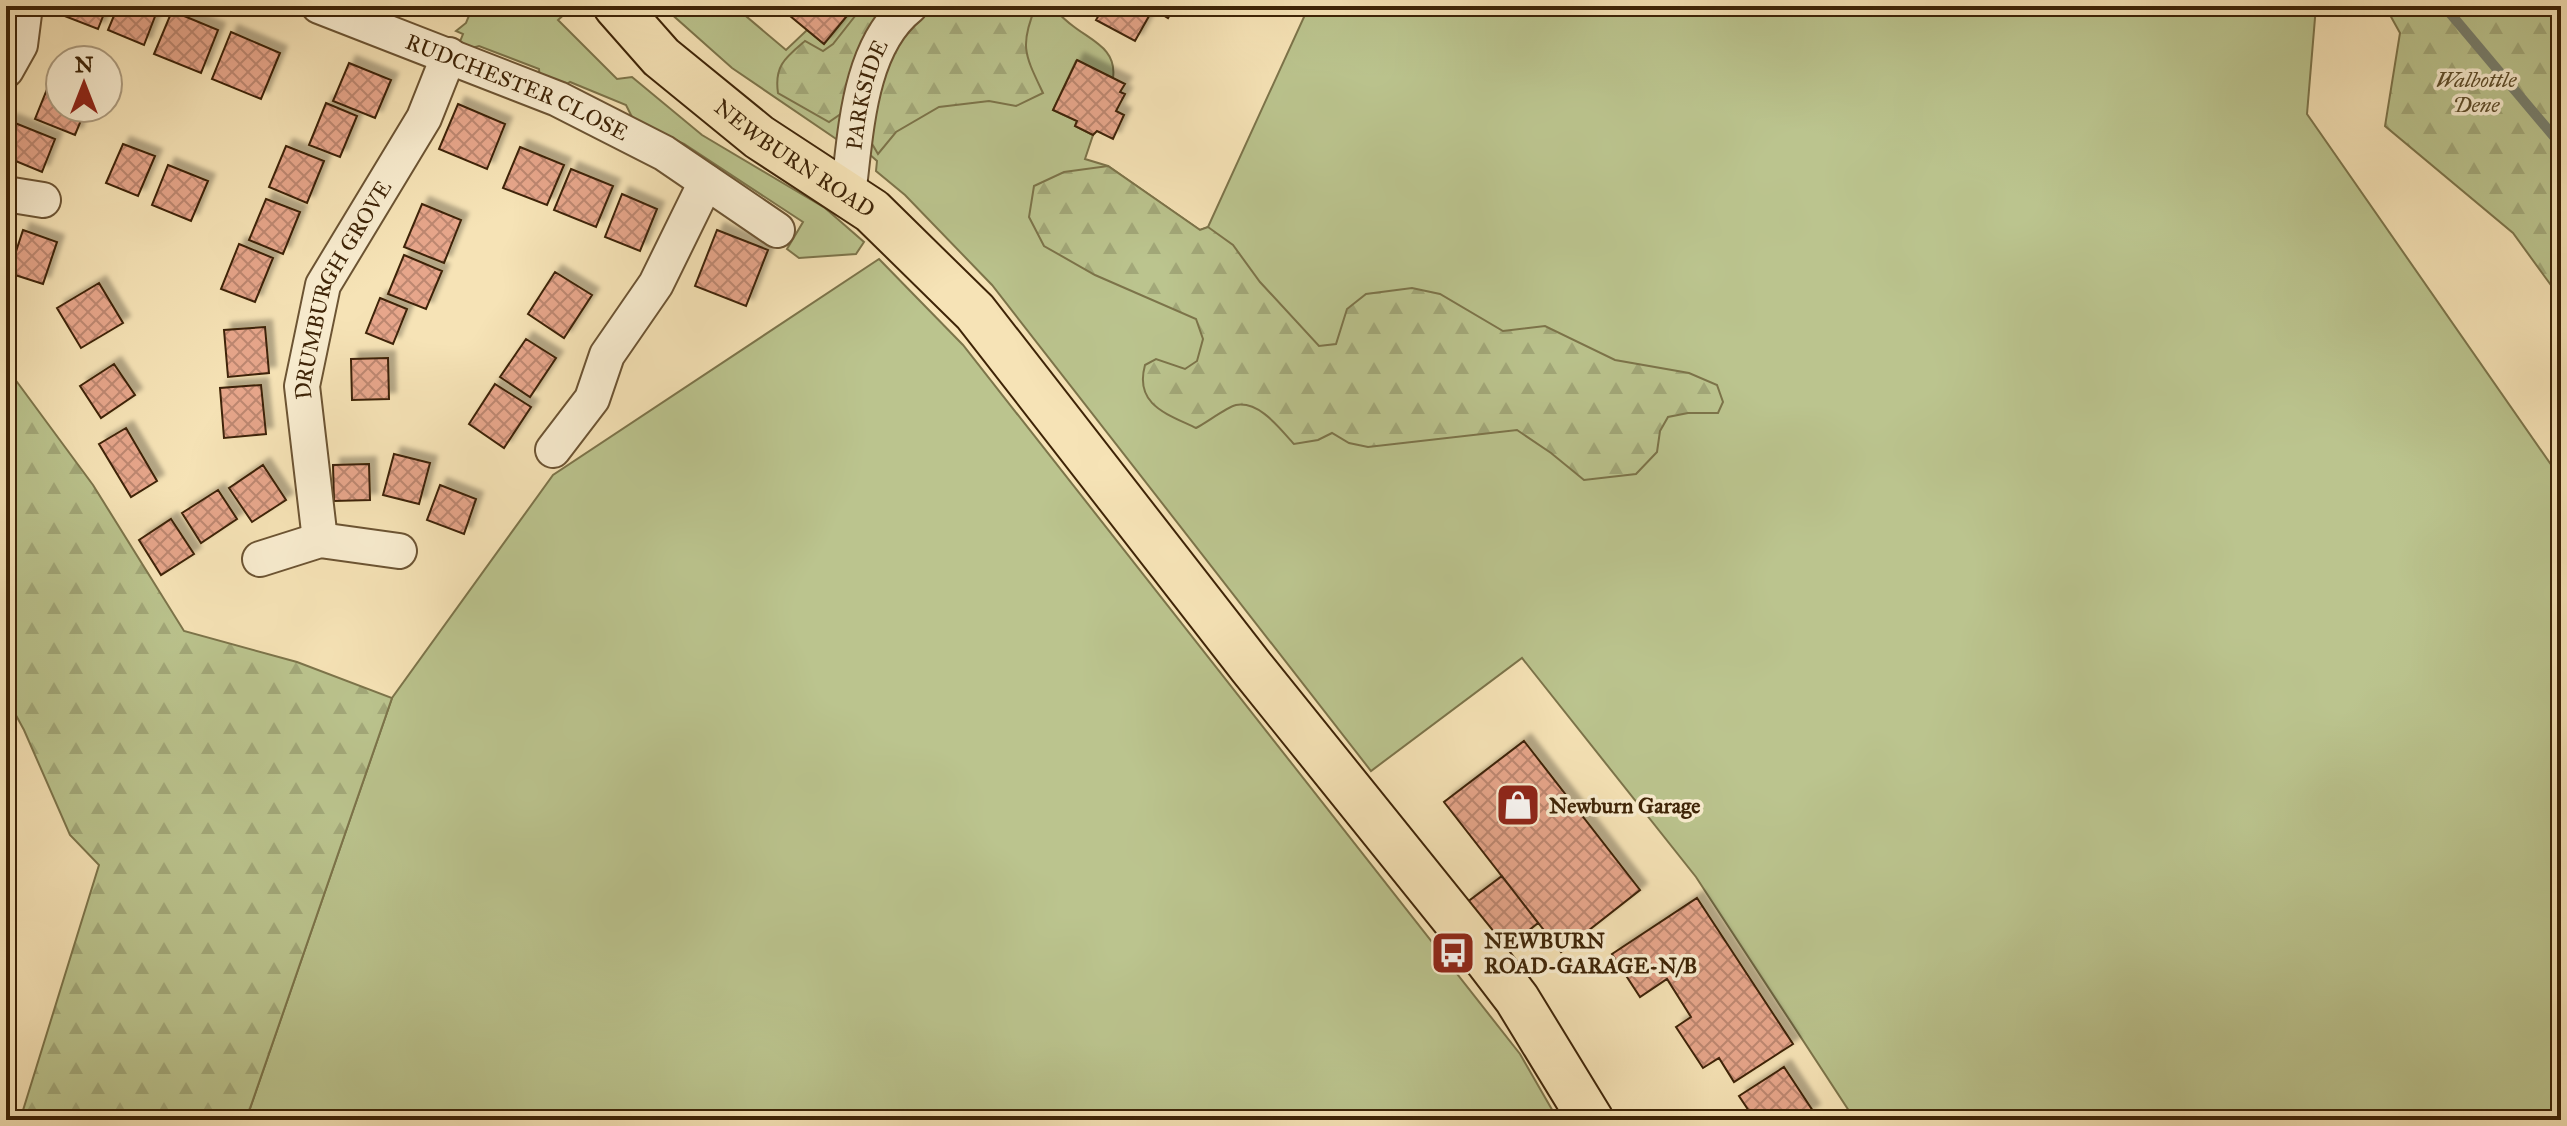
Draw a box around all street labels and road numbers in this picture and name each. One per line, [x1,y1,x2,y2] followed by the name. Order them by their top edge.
[402,28,633,147] street label: RUDCHESTER CLOSE
[840,35,894,151] street label: PARKSIDE
[709,93,880,223] street label: NEWBURN ROAD
[289,175,397,401] street label: DRUMBURGH GROVE

